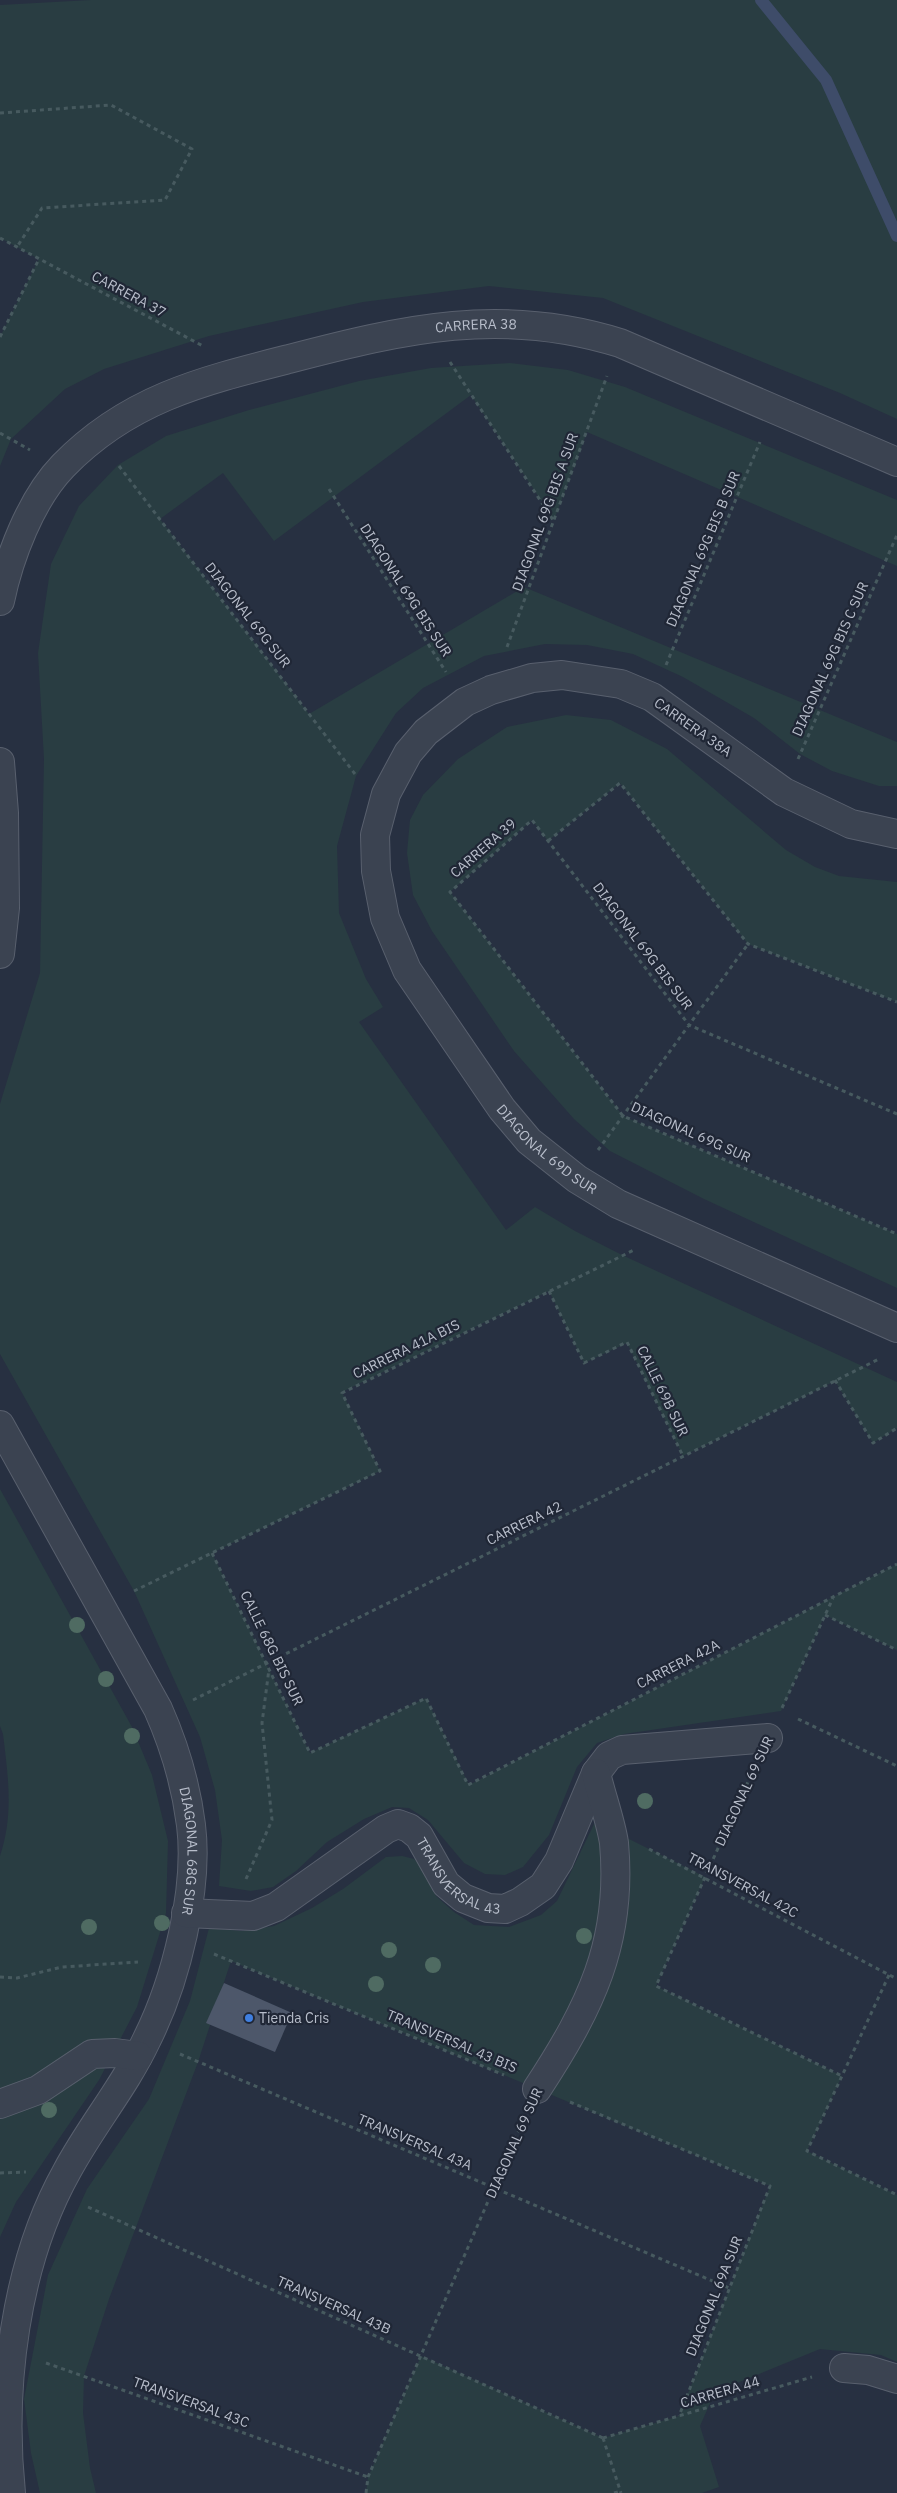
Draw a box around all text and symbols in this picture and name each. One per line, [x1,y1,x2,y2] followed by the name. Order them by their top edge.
[89,267,169,321] street label: CARRERA 37
[434,315,517,337] street label: CARRERA 38
[508,430,582,594] street label: DIAGONAL 69G BIS A SUR
[662,468,744,630] street label: DIAGONAL 69G BIS B SUR
[356,520,456,660] street label: DIAGONAL 69G BIS SUR
[201,559,295,671] street label: DIAGONAL 69G SUR
[788,579,872,739] street label: DIAGONAL 69G BIS C SUR
[651,694,735,760] street label: CARRERA 38A
[446,814,520,882] street label: CARRERA 39
[589,879,697,1013] street label: DIAGONAL 69G BIS SUR
[628,1098,754,1166] street label: DIAGONAL 69G SUR
[493,1100,601,1198] street label: DIAGONAL 69D SUR
[349,1315,463,1383] street label: CARRERA 41A BIS
[633,1343,693,1439] street label: CALLE 69B SUR
[483,1497,565,1549] street label: CARRERA 42
[236,1588,308,1708] street label: CALLE 68G BIS SUR
[633,1635,723,1693] street label: CARRERA 42A
[711,1733,777,1849] street label: DIAGONAL 69 SUR
[175,1785,202,1917] street label: DIAGONAL 68G SUR
[413,1834,501,1918] street label: TRANSVERSAL 43
[685,1848,802,1922] street label: TRANSVERSAL 42C
[384,2005,520,2077] street label: TRANSVERSAL 43 BIS
[259,2009,329,2027] place label: Tienda Cris
[243,2012,255,2024] marker: Tienda Cris
[482,2085,546,2201] street label: DIAGONAL 69 SUR
[355,2110,475,2174] street label: TRANSVERSAL 43A
[682,2233,746,2359] street label: DIAGONAL 69A SUR
[274,2272,394,2338] street label: TRANSVERSAL 43B
[678,2372,762,2412] street label: CARRERA 44
[130,2373,252,2432] street label: TRANSVERSAL 43C

